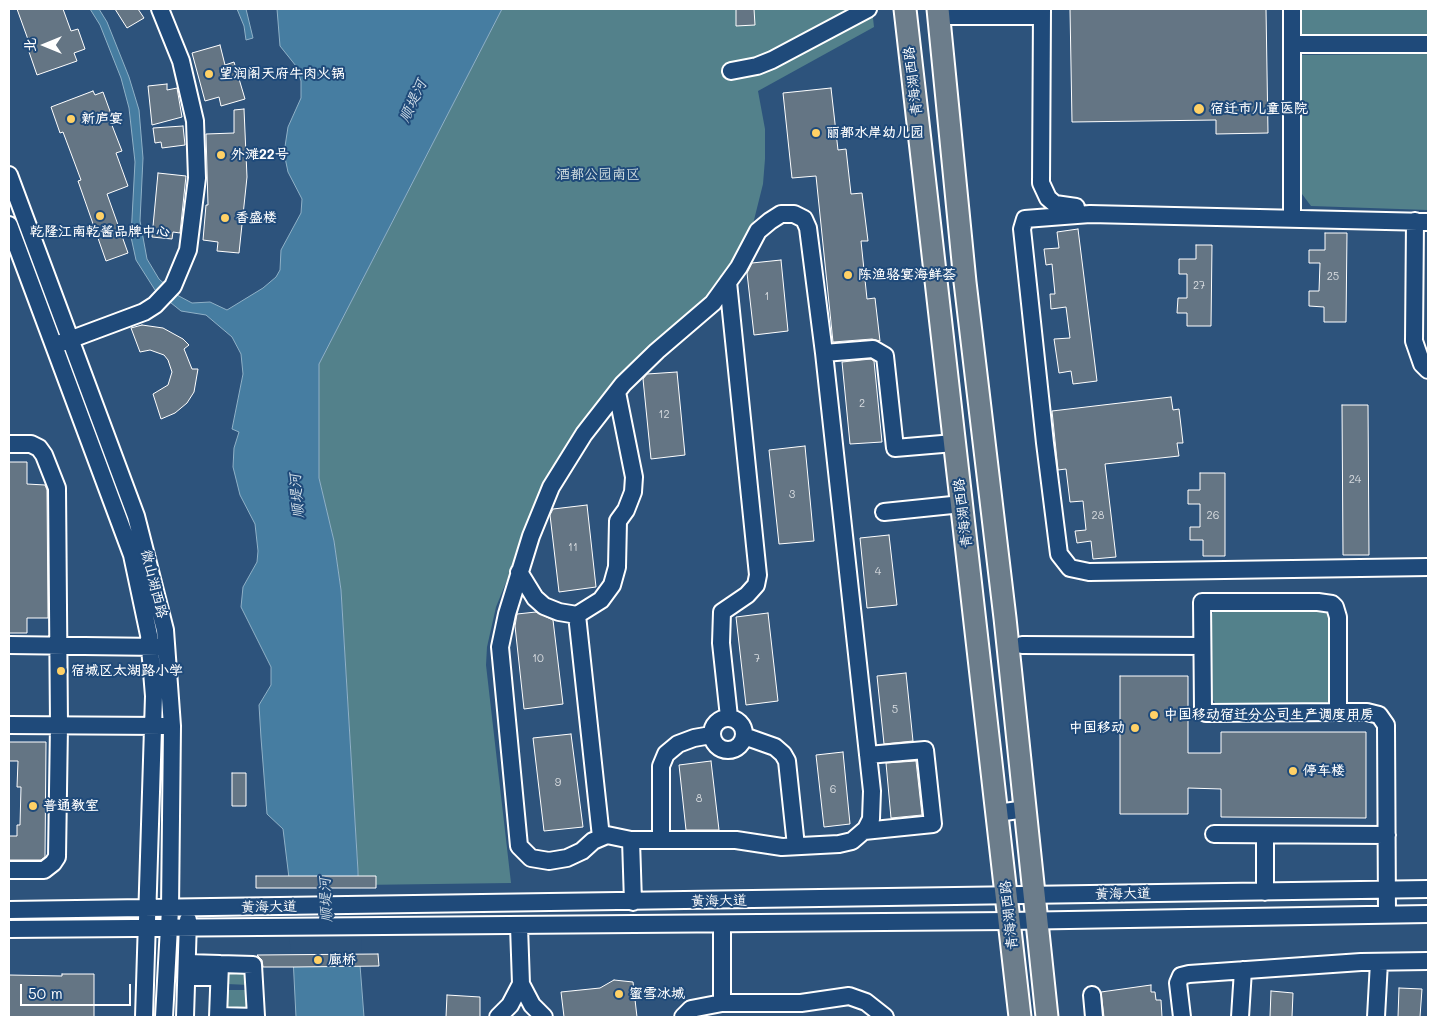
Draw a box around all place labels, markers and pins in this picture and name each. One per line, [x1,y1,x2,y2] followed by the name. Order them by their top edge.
[219,66,345,82] place label: 望润阁天府牛肉火锅
[203,68,215,80] marker: 望润阁天府牛肉火锅
[1210,101,1308,117] place label: 宿迁市儿童医院
[1192,102,1206,116] marker: 宿迁市儿童医院
[81,111,123,127] place label: 新庐宴
[65,113,77,125] marker: 新庐宴
[826,125,924,141] place label: 丽都水岸幼儿园
[810,127,822,139] marker: 丽都水岸幼儿园
[231,147,289,163] place label: 外滩22号
[215,149,227,161] marker: 外滩22号
[94,210,106,222] marker: 乾隆江南乾酱品牌中心
[235,210,277,226] place label: 香盛楼
[219,212,231,224] marker: 香盛楼
[30,224,170,240] place label: 乾隆江南乾酱品牌中心
[858,267,956,283] place label: 陈渔骆宴海鲜荟
[842,269,854,281] marker: 陈渔骆宴海鲜荟
[71,663,183,679] place label: 宿城区太湖路小学
[55,665,67,677] marker: 宿城区太湖路小学
[1164,707,1374,723] place label: 中国移动宿迁分公司生产调度用房
[1148,709,1160,721] marker: 中国移动宿迁分公司生产调度用房
[1069,720,1125,736] place label: 中国移动
[1129,722,1141,734] marker: 中国移动
[1303,763,1345,779] place label: 停车楼
[1287,765,1299,777] marker: 停车楼
[43,798,99,814] place label: 普通教室
[27,800,39,812] marker: 普通教室
[328,952,356,968] place label: 廊桥
[312,954,324,966] marker: 廊桥
[629,986,685,1002] place label: 蜜雪冰城
[613,988,625,1000] marker: 蜜雪冰城

